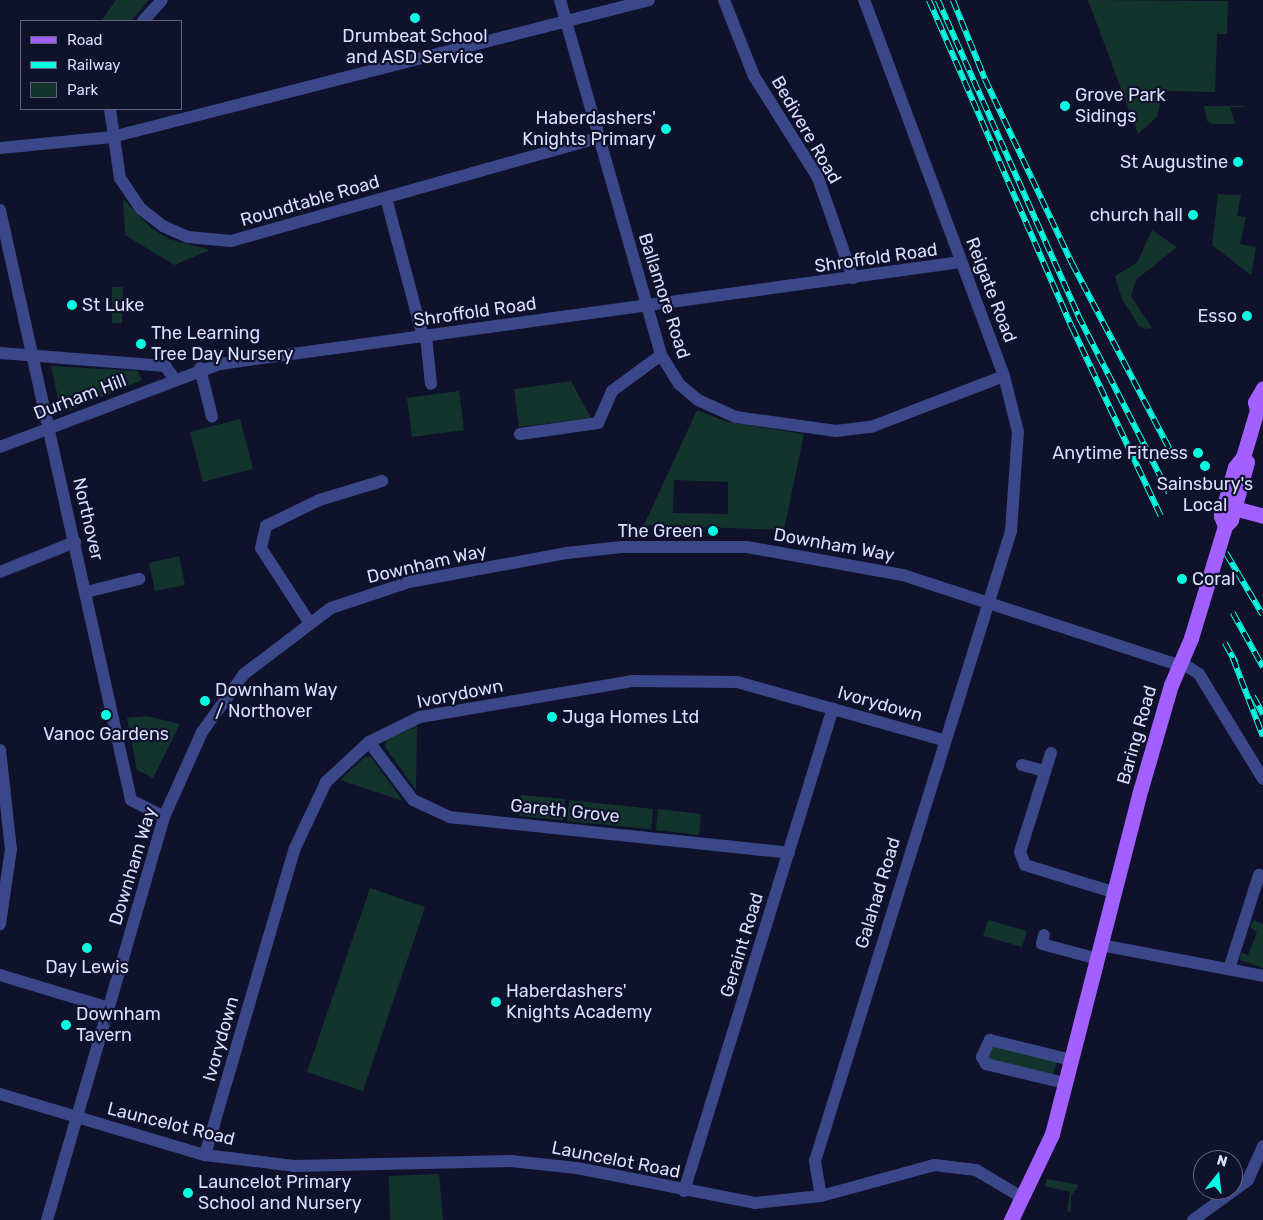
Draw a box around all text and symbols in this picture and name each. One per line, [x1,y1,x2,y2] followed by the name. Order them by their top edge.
[409,12,421,24] marker: Drumbeat School and ASD Service
[20,20,182,110] legend
[342,26,488,68] place label: Drumbeat School and ASD Service
[67,31,103,49] text: Road
[67,56,121,74] text: Railway
[766,72,846,188] street label: Bedivere Road
[67,81,98,99] text: Park
[1075,85,1165,128] place label: Grove Park Sidings
[1059,100,1071,112] marker: Grove Park Sidings
[522,108,656,150] place label: Haberdashers' Knights Primary
[660,123,672,135] marker: Haberdashers' Knights Primary
[1119,151,1228,173] place label: St Augustine
[1232,156,1244,168] marker: St Augustine
[238,171,382,231] street label: Roundtable Road
[1090,204,1183,226] place label: church hall
[1187,209,1199,221] marker: church hall
[634,230,694,362] street label: Ballamore Road
[961,234,1021,346] street label: Reigate Road
[813,239,939,277] street label: Shroffold Road
[412,293,538,331] street label: Shroffold Road
[82,294,144,316] place label: St Luke
[66,299,78,311] marker: St Luke
[1197,305,1237,327] place label: Esso
[1241,310,1253,322] marker: Esso
[151,323,294,366] place label: The Learning Tree Day Nursery
[135,338,147,350] marker: The Learning Tree Day Nursery
[31,369,129,425] street label: Durham Hill
[1052,442,1188,464] place label: Anytime Fitness
[1192,447,1204,459] marker: Anytime Fitness
[1199,460,1211,472] marker: Sainsbury's Local
[1157,474,1253,516] place label: Sainsbury's Local
[68,476,108,562] street label: Northover
[617,520,703,542] place label: The Green
[772,524,896,566] street label: Downham Way
[707,525,719,537] marker: The Green
[365,540,489,588] street label: Downham Way
[1192,568,1235,590] place label: Coral
[1176,573,1188,585] marker: Coral
[415,675,505,713] street label: Ivorydown
[215,680,338,722] place label: Downham Way / Northover
[835,682,925,726] street label: Ivorydown
[1113,683,1161,787] street label: Baring Road
[199,695,211,707] marker: Downham Way / Northover
[562,706,699,728] place label: Juga Homes Ltd
[100,709,112,721] marker: Vanoc Gardens
[546,711,558,723] marker: Juga Homes Ltd
[43,723,169,745] place label: Vanoc Gardens
[509,795,621,827] street label: Gareth Grove
[105,804,161,928] street label: Downham Way
[851,835,905,951] street label: Galahad Road
[716,890,768,1000] street label: Geraint Road
[81,942,93,954] marker: Day Lewis
[45,956,129,978] place label: Day Lewis
[506,981,653,1024] place label: Haberdashers' Knights Academy
[199,994,243,1084] street label: Ivorydown
[490,996,502,1008] marker: Haberdashers' Knights Academy
[76,1004,161,1046] place label: Downham Tavern
[60,1019,72,1031] marker: Downham Tavern
[105,1098,237,1150] street label: Launcelot Road
[550,1137,682,1183] street label: Launcelot Road
[1193,1150,1243,1200] north arrow
[1215,1151,1229,1171] text: N
[198,1172,362,1214] place label: Launcelot Primary School and Nursery
[182,1187,194,1199] marker: Launcelot Primary School and Nursery

